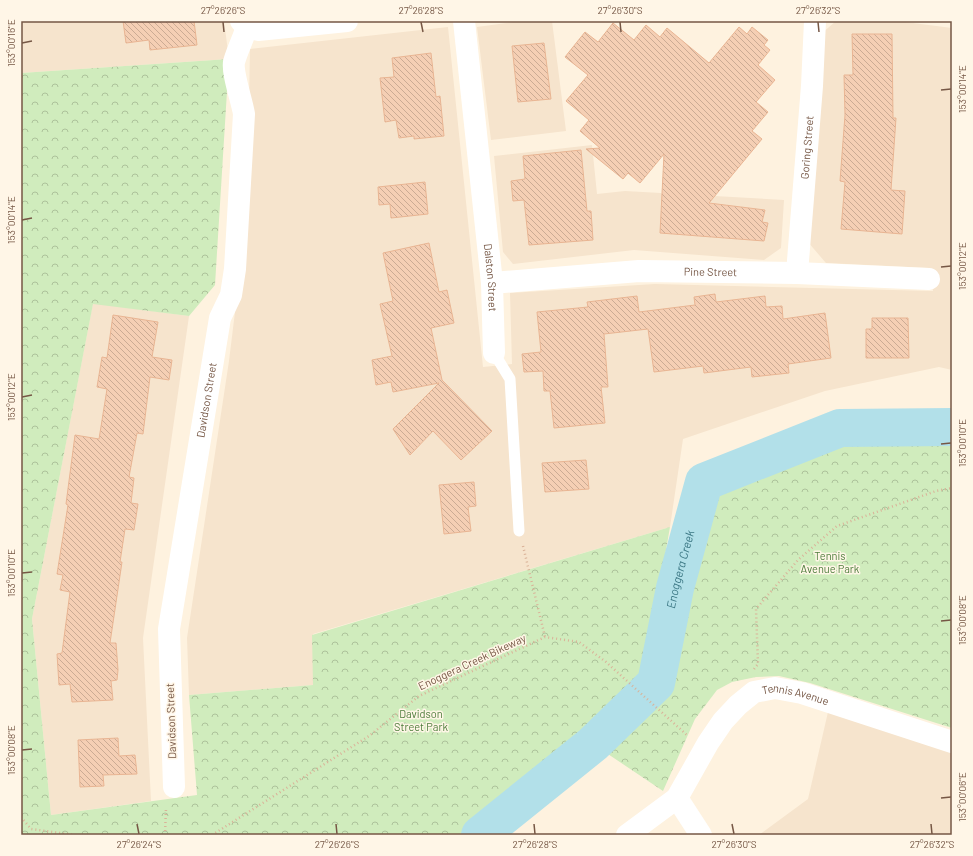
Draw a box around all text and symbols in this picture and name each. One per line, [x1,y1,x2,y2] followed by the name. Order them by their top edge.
[201,4,246,16] text: 27°26'26"S
[399,4,444,16] text: 27°26'28"S
[598,4,643,16] text: 27°26'30"S
[796,4,841,16] text: 27°26'32"S
[5,19,17,67] text: 153°00'16"E
[956,65,968,113] text: 153°00'14"E
[798,115,816,180] street label: Goring Street
[5,196,17,244] text: 153°00'14"E
[956,242,968,290] text: 153°00'12"E
[482,243,500,312] street label: Dalston Street
[684,265,737,278] street label: Pine Street
[193,362,219,439] street label: Davidson Street
[5,373,17,421] text: 153°00'12"E
[956,419,968,467] text: 153°00'10"E
[663,528,697,610] water label: Enoggera Creek
[5,549,17,597] text: 153°00'10"E
[801,549,860,575] park label: Tennis Avenue Park
[956,595,968,645] text: 153°00'08"E
[416,631,528,692] street label: Enoggera Creek Bikeway
[761,681,831,707] street label: Tennis Avenue
[163,683,178,759] street label: Davidson Street
[394,707,448,733] park label: Davidson Street Park
[5,725,17,775] text: 153°00'08"E
[956,772,968,822] text: 153°00'06"E
[117,838,162,850] text: 27°26'24"S
[315,838,360,850] text: 27°26'26"S
[513,838,558,850] text: 27°26'28"S
[712,838,757,850] text: 27°26'30"S
[910,838,955,850] text: 27°26'32"S

